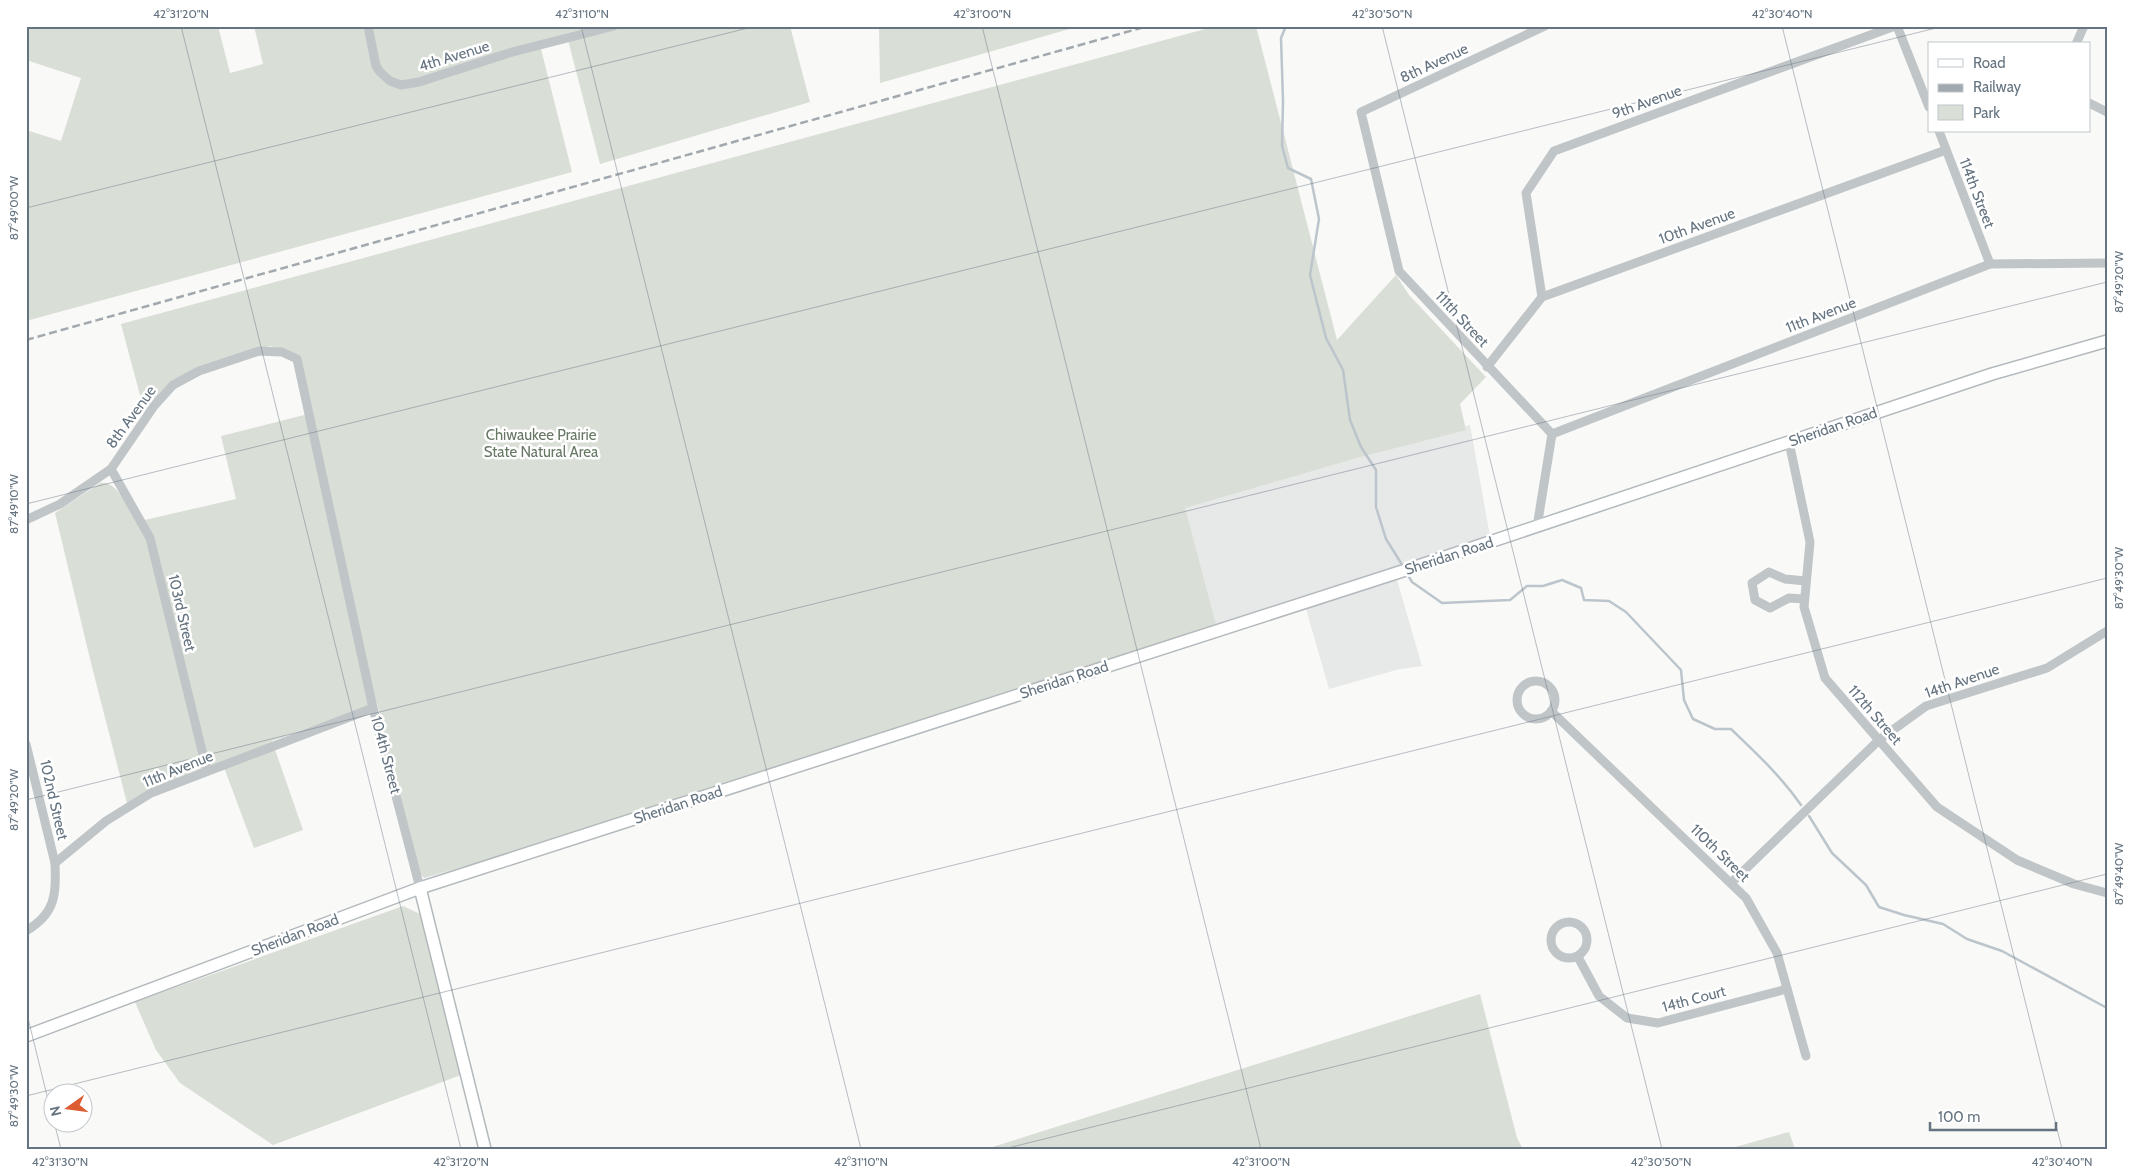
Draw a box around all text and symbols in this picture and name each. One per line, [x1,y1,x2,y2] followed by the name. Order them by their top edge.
[153,6,209,21] text: 42°31'20"N
[555,6,609,21] text: 42°31'10"N
[953,6,1011,21] text: 42°31'00"N
[1352,6,1412,21] text: 42°30'50"N
[1751,6,1813,21] text: 42°30'40"N
[417,37,492,75] street label: 4th Avenue
[1397,39,1471,87] street label: 8th Avenue
[1928,42,2090,132] legend
[1973,54,2006,72] text: Road
[1973,78,2022,96] text: Railway
[1610,81,1685,123] street label: 9th Avenue
[1973,104,2000,122] text: Park
[1955,155,1999,231] street label: 114th Street
[6,175,21,240] text: 87°49'00"W
[1657,204,1738,248] street label: 10th Avenue
[2111,250,2126,313] text: 87°49'20"W
[1432,287,1492,351] street label: 111th Street
[1783,293,1859,337] street label: 11th Avenue
[102,382,160,452] street label: 8th Avenue
[1786,403,1880,451] street label: Sheridan Road
[484,426,599,461] park label: Chiwaukee Prairie State Natural Area
[6,473,21,534] text: 87°49'10"W
[1402,533,1496,579] street label: Sheridan Road
[2111,546,2126,609] text: 87°49'30"W
[164,573,200,653] street label: 103rd Street
[1017,657,1111,703] street label: Sheridan Road
[1922,660,2002,702] street label: 14th Avenue
[1844,682,1906,748] street label: 112th Street
[367,714,405,796] street label: 104th Street
[140,747,216,791] street label: 11th Avenue
[36,758,72,842] street label: 102nd Street
[6,768,21,831] text: 87°49'20"W
[631,782,725,828] street label: Sheridan Road
[1687,820,1753,886] street label: 110th Street
[2111,842,2126,905] text: 87°49'40"W
[249,910,341,960] street label: Sheridan Road
[1660,982,1728,1016] street label: 14th Court
[6,1064,21,1127] text: 87°49'30"W
[42,1082,92,1132] north arrow
[1930,1100,2057,1132] scale bar
[45,1104,65,1118] text: N
[1938,1108,1980,1126] text: 100 m
[32,1154,88,1169] text: 42°31'30"N
[433,1154,489,1169] text: 42°31'20"N
[834,1154,888,1169] text: 42°31'10"N
[1232,1154,1290,1169] text: 42°31'00"N
[1631,1154,1691,1169] text: 42°30'50"N
[2031,1154,2093,1169] text: 42°30'40"N

